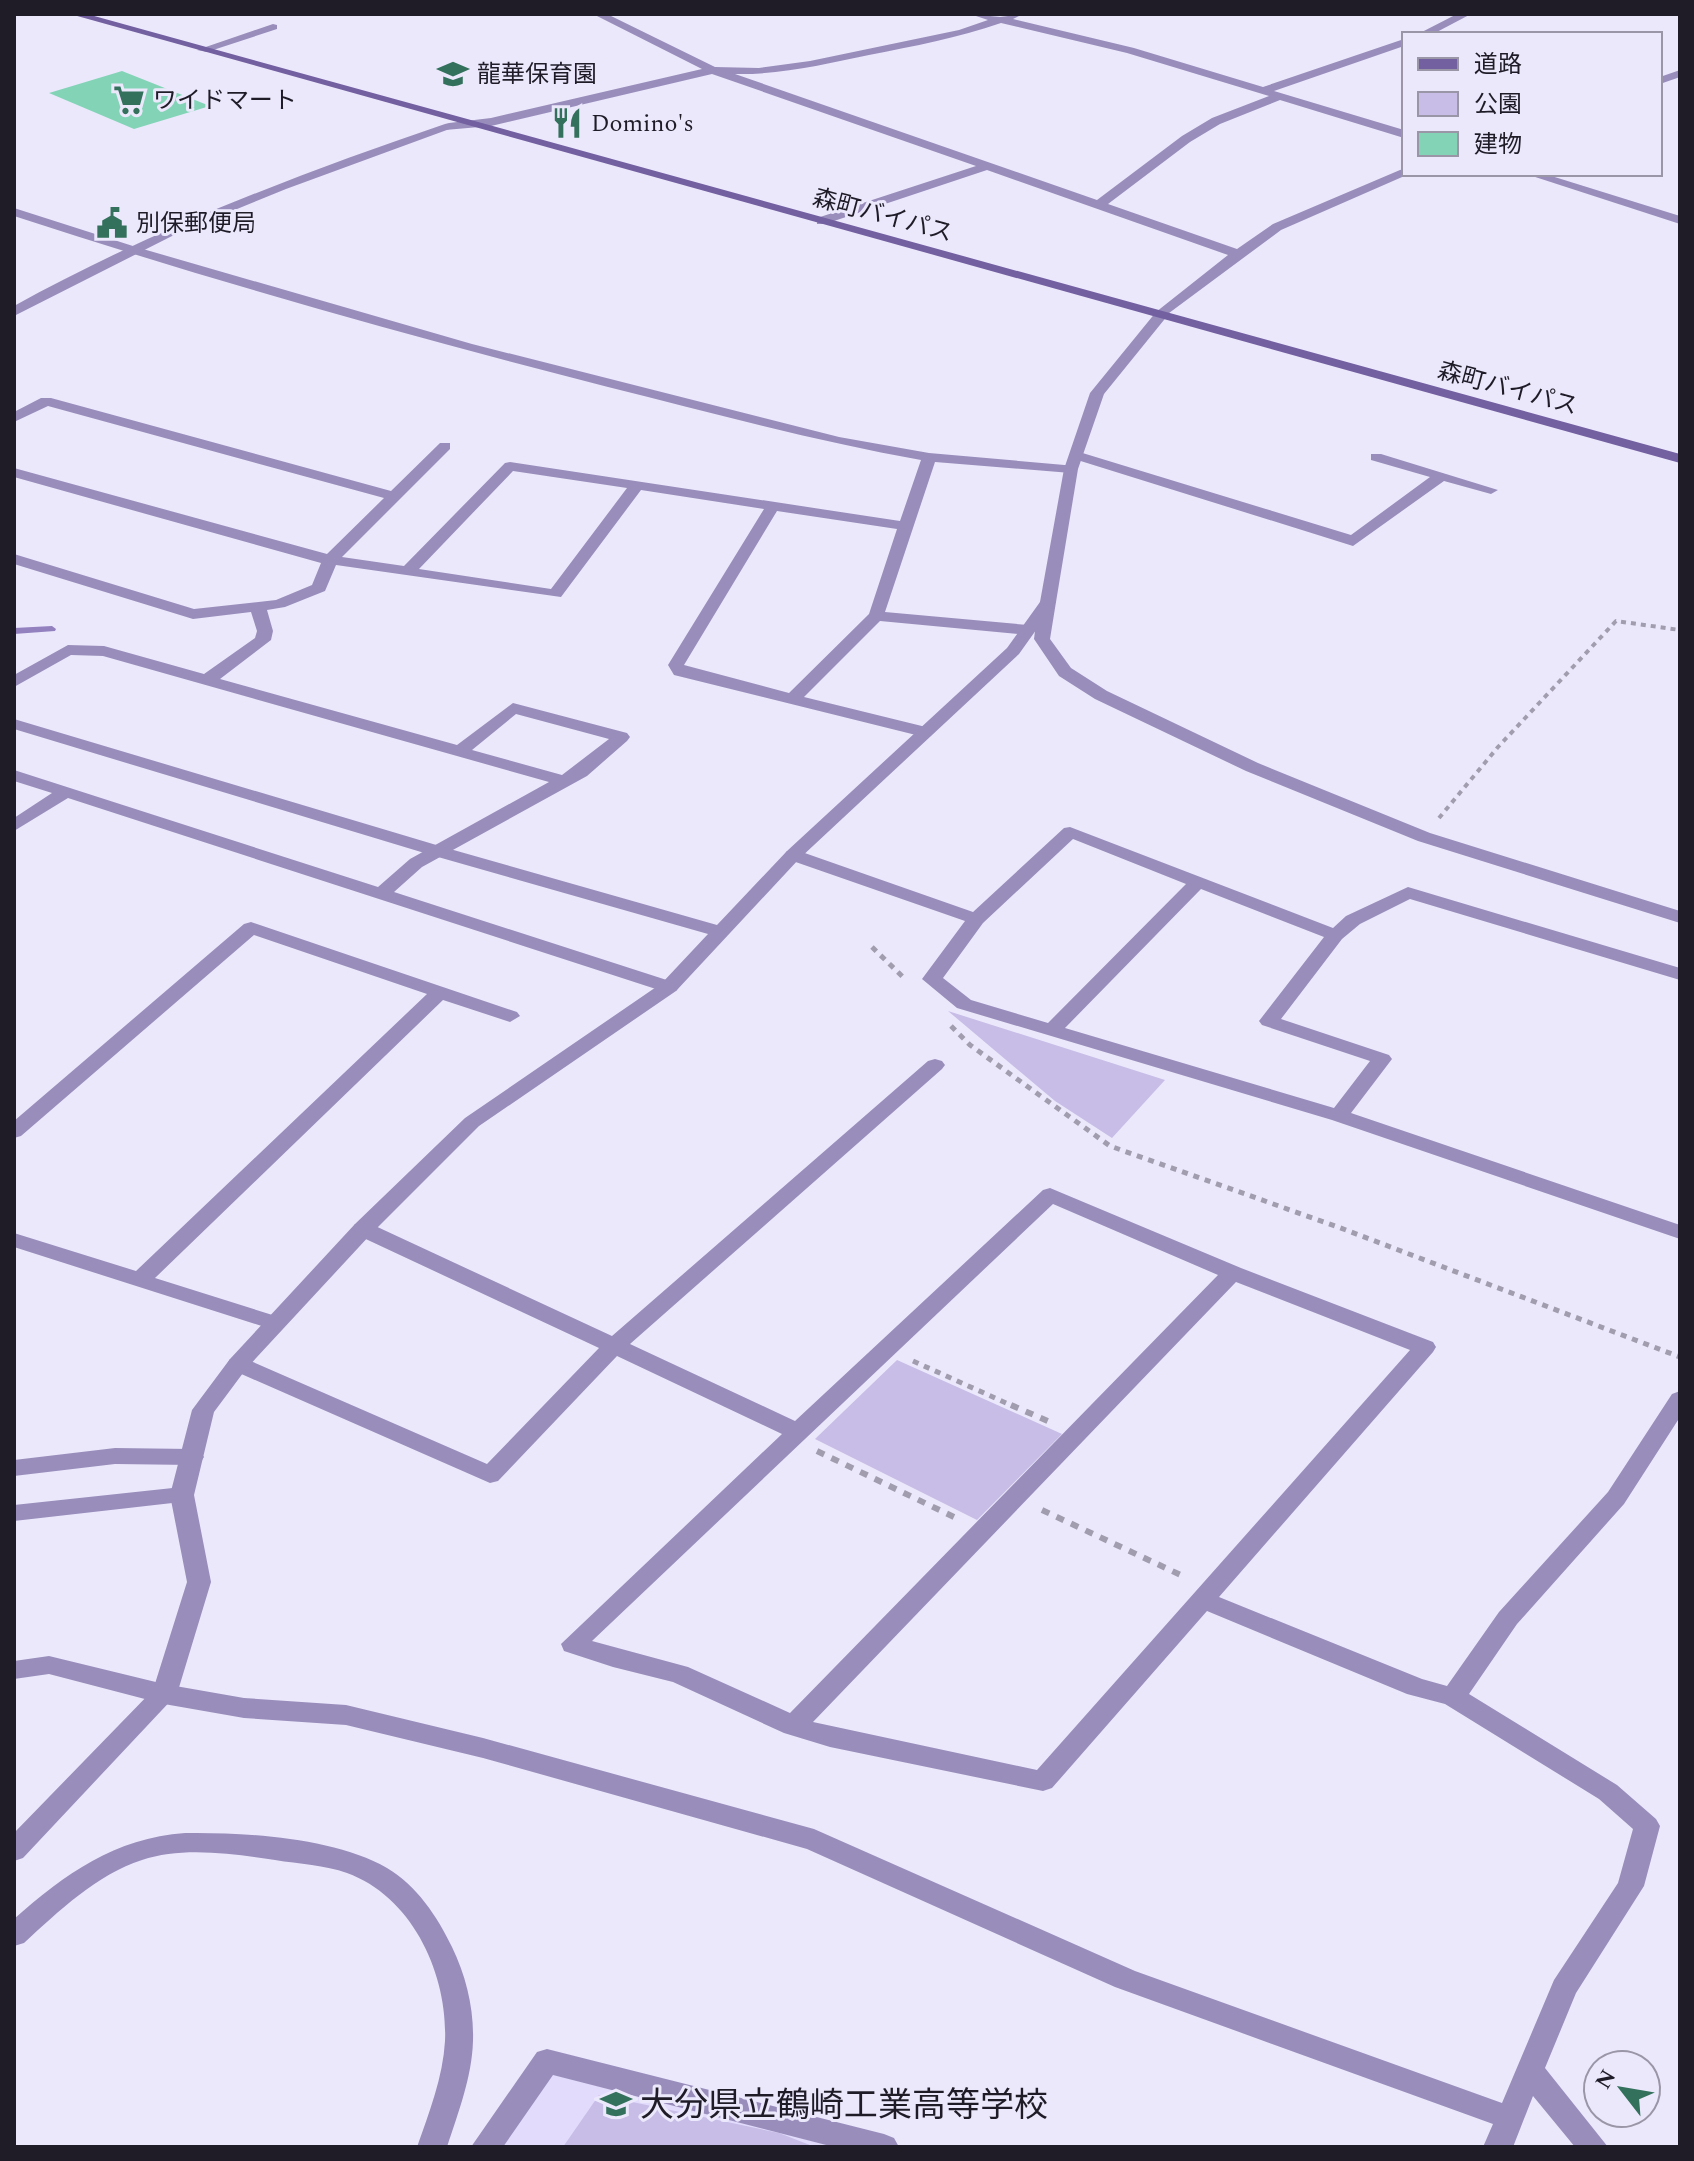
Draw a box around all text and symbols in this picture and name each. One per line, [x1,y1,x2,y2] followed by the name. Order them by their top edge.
[1402,32,1662,176] legend
[1474,47,1522,83] text: 道路
[436,57,470,91] school or university icon: 龍華保育園
[477,57,597,93] place label: 龍華保育園
[112,83,146,117] supermarket icon: ワイドマート
[153,83,297,119] place label: ワイドマート
[1474,87,1522,123] text: 公園
[550,106,584,140] restaurant icon: Domino's
[591,106,694,142] place label: Domino's
[1474,127,1522,163] text: 建物
[809,180,957,252] street label: 森町バイパス
[95,206,129,240] public building icon: 別保郵便局
[136,206,256,242] place label: 別保郵便局
[1434,353,1582,425] street label: 森町バイパス
[1582,2049,1662,2129] north arrow
[1587,2063,1625,2096] text: N
[640,2080,1048,2132] place label: 大分県立鶴崎工業高等学校
[599,2087,633,2121] school or university icon: 大分県立鶴崎工業高等学校

